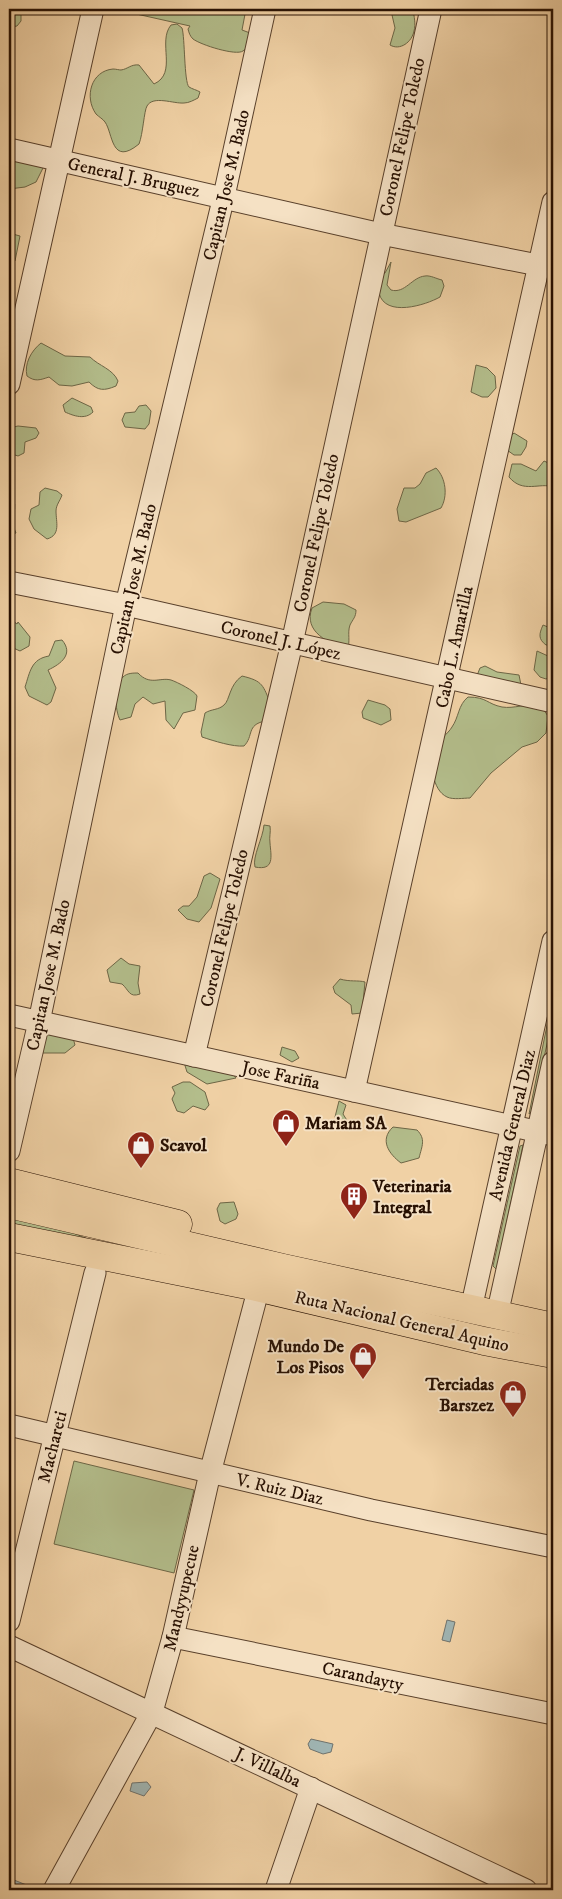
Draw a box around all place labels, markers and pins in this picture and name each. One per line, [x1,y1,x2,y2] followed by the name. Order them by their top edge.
[271,1108,301,1147] shop icon: Mariam SA
[305,1113,387,1135] place label: Mariam SA
[126,1130,156,1169] shop icon: Scavol
[160,1135,207,1157] place label: Scavol
[372,1176,452,1219] place label: Veterinaria Integral
[339,1181,369,1220] building icon: Veterinaria Integral
[267,1336,345,1379] place label: Mundo De Los Pisos
[348,1341,378,1380] shop icon: Mundo De Los Pisos
[424,1374,494,1417] place label: Terciadas Barszez
[498,1379,528,1418] shop icon: Terciadas Barszez

